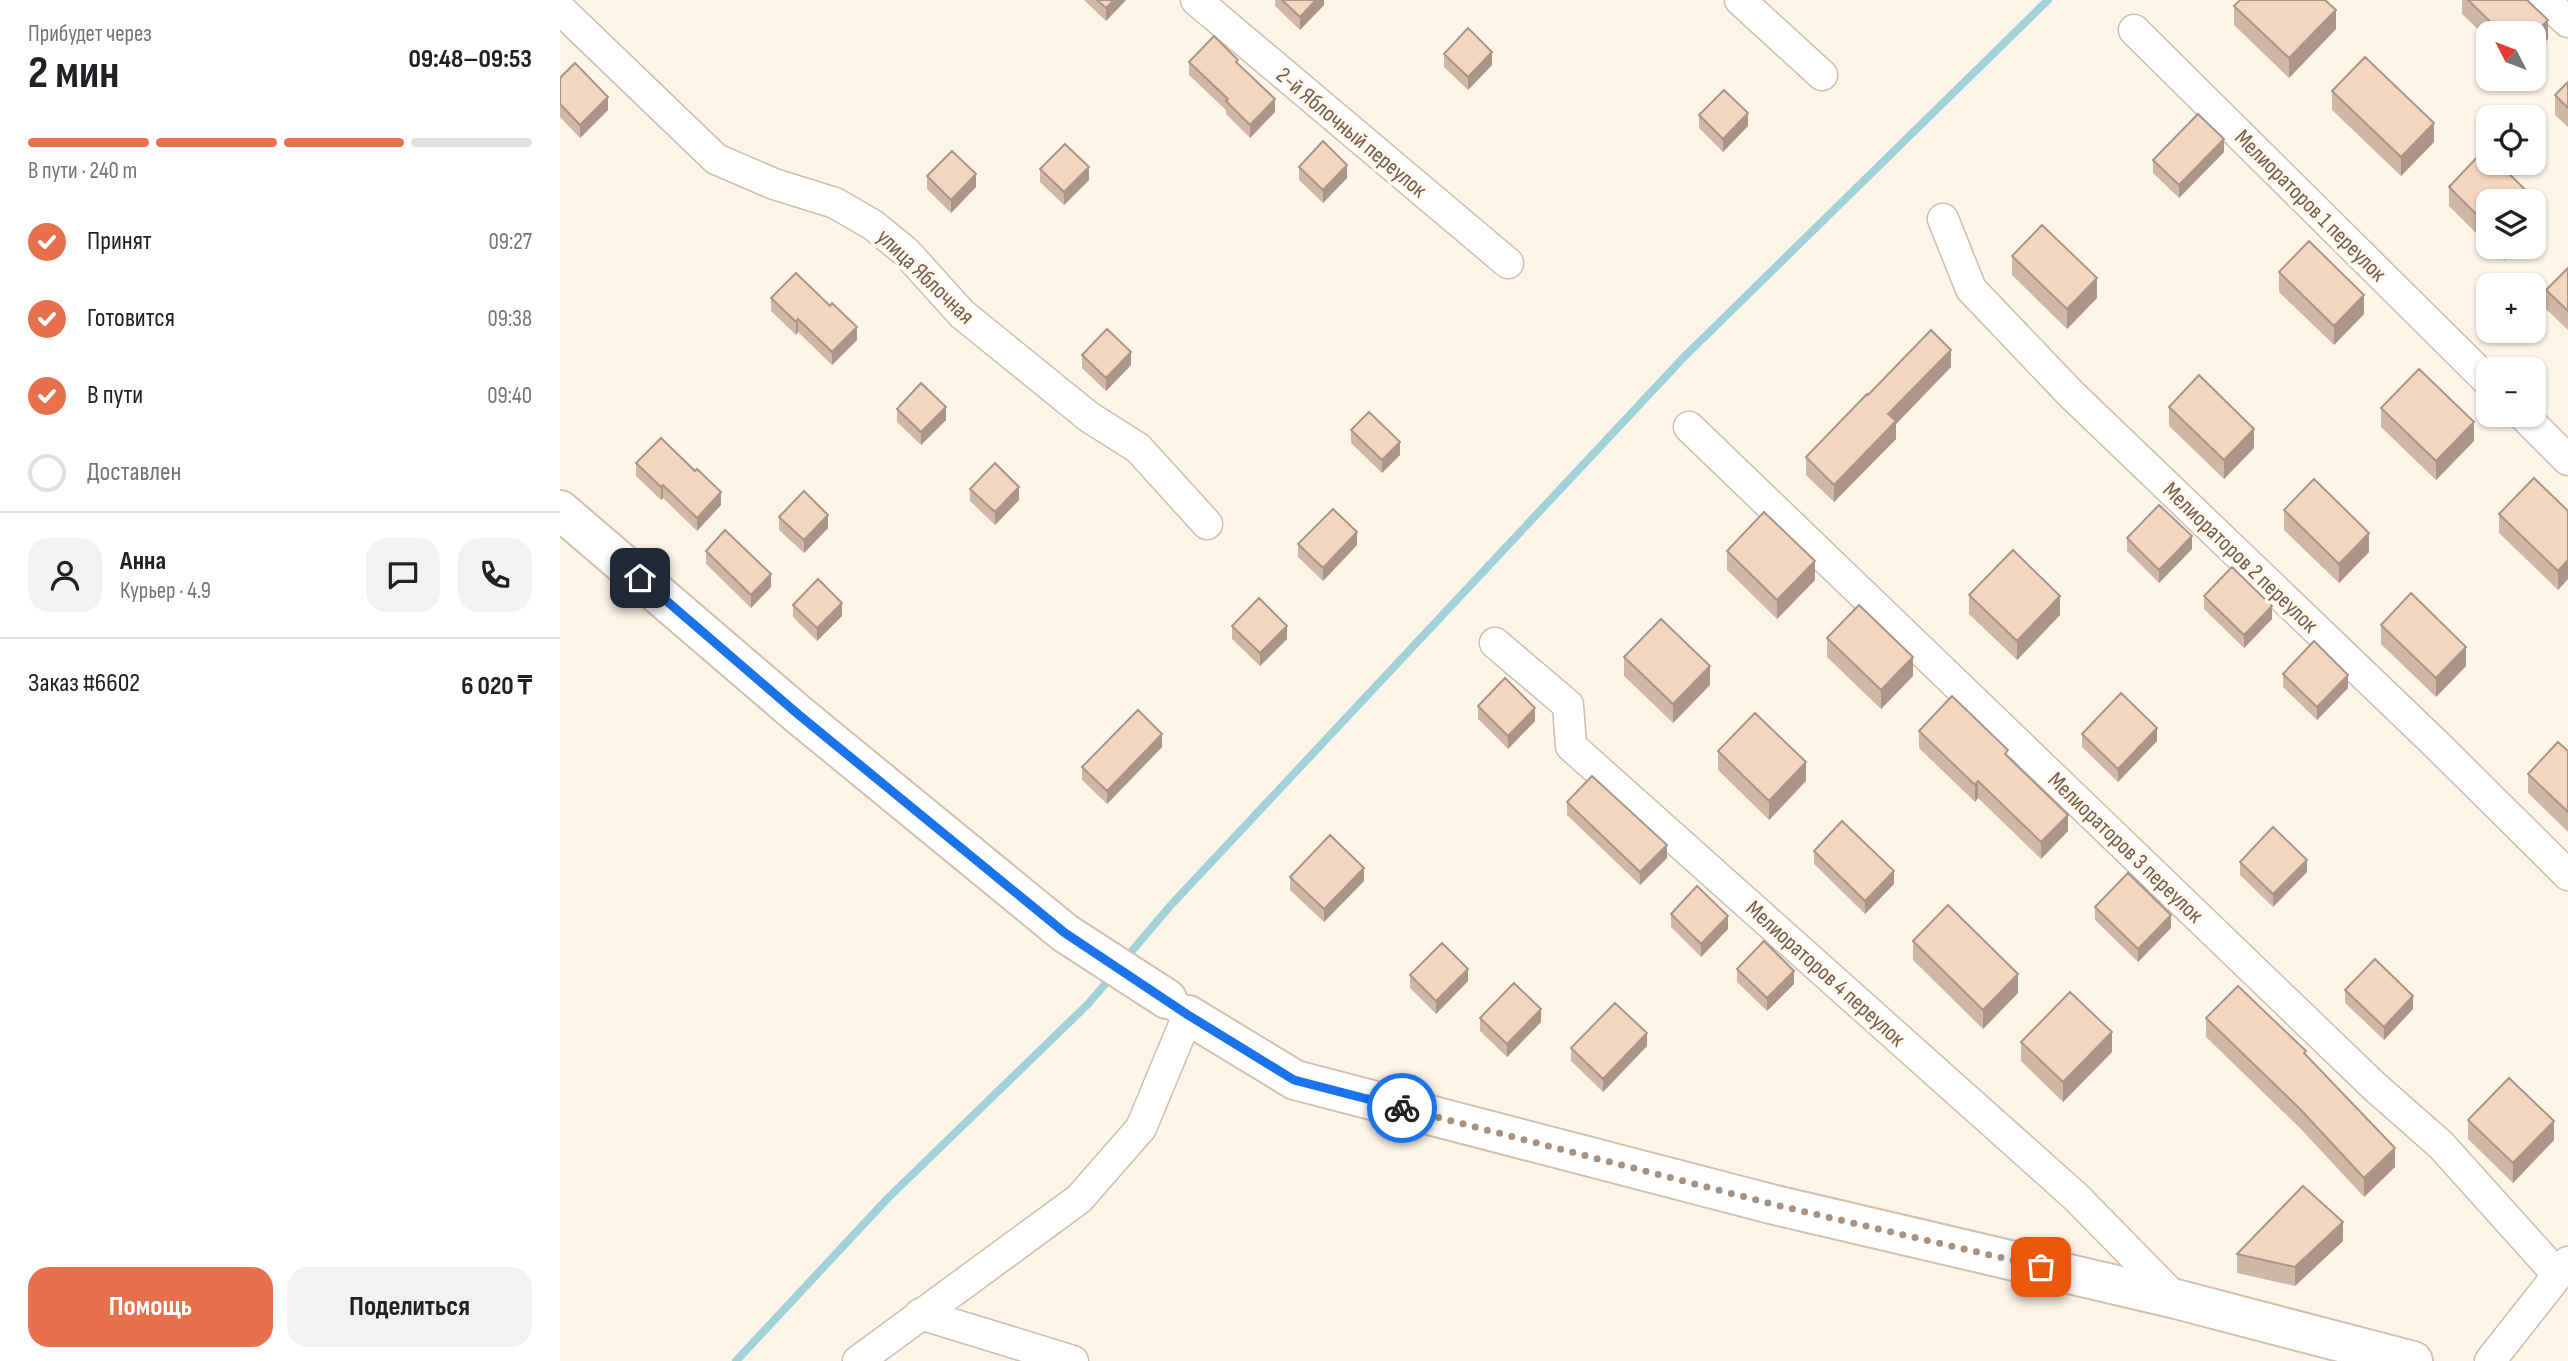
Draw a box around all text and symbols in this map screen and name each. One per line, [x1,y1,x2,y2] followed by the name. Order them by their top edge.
[28,20,152,48] text: Прибудет через
[2476,21,2546,91] north arrow
[2476,21,2546,427] map controls
[408,44,532,75] text: 09:48–09:53
[28,46,119,101] text: 2 мин
[1270,61,1433,204] street label: 2-й Яблочный переулок
[2476,105,2546,175] button: locate
[2228,124,2392,288] street label: Мелиораторов 1 переулок
[28,157,137,185] text: В пути · 240 m
[2476,189,2546,259] button: layers
[28,223,66,261] icon: check
[871,223,980,330] street label: улица Яблочная
[87,226,152,257] text: Принят
[489,228,532,256] text: 09:27
[2476,273,2546,343] button: +
[28,300,66,338] icon: check
[87,303,175,334] text: Готовится
[487,305,532,333] text: 09:38
[2476,357,2546,427] button: −
[28,377,66,415] icon: check
[87,380,143,411] text: В пути
[487,382,532,410] text: 09:40
[87,457,181,488] text: Доставлен
[2157,476,2324,639] street label: Мелиораторов 2 переулок
[28,538,102,612] button: person
[366,538,440,612] button: chat
[458,538,532,612] button: phone
[120,546,166,577] text: Анна
[610,548,670,608] pin
[621,559,659,597] icon: home
[120,577,211,605] text: Курьер · 4.9
[28,668,140,699] text: Заказ #6602
[461,671,532,702] text: 6 020 ₸
[2042,766,2209,929] street label: Мелиораторов 3 переулок
[1740,895,1911,1053] street label: Мелиораторов 4 переулок
[1367,1073,1437,1143] courier
[1383,1089,1421,1127] icon: bike
[2011,1237,2071,1297] pin
[2022,1248,2060,1286] icon: bag
[28,1267,273,1347] button: Помощь
[287,1267,532,1347] button: Поделиться

